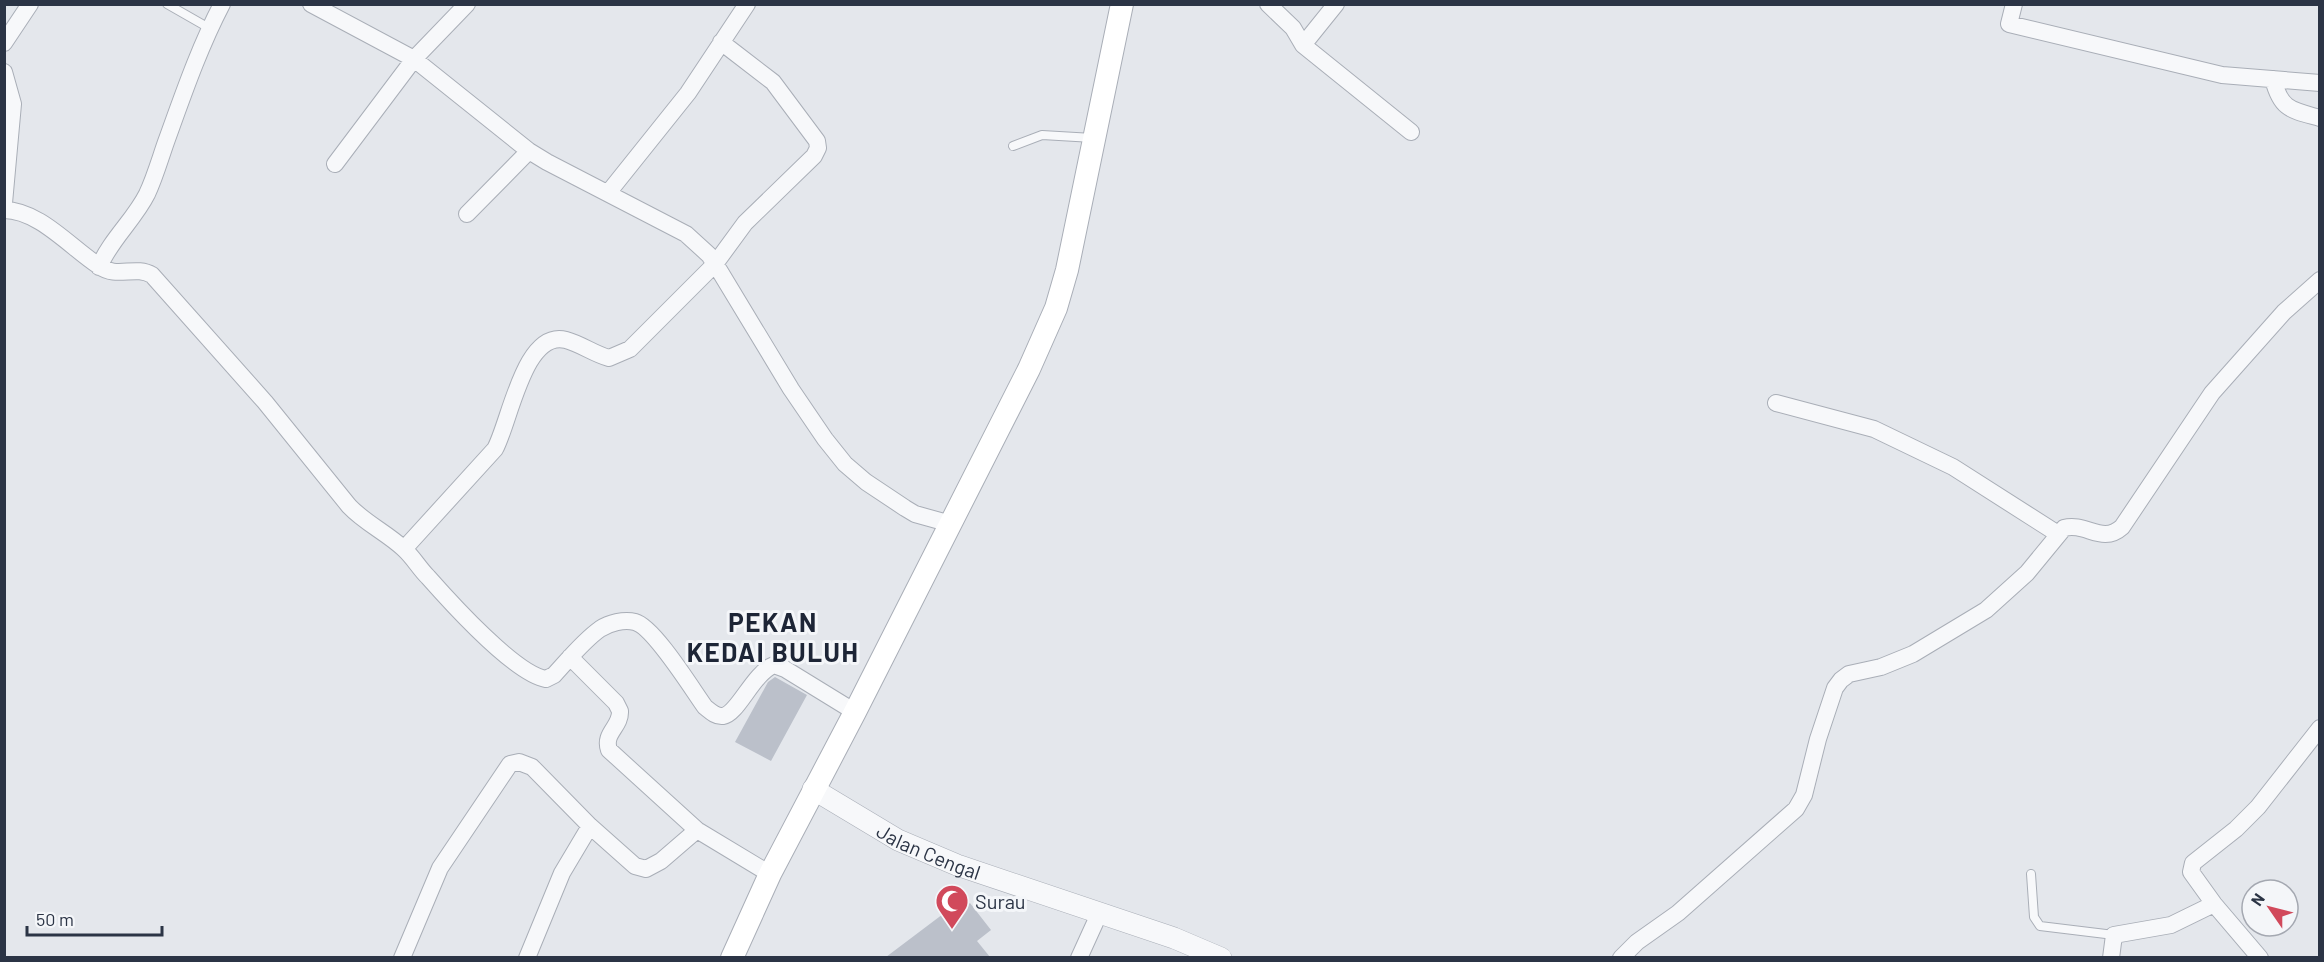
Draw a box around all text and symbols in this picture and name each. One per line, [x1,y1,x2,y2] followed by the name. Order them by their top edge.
[687,606,859,667] district label: PEKAN KEDAI BULUH
[873,818,984,884] street label: Jalan Cengal
[2240,878,2300,938] north arrow
[934,883,970,930] mosque icon: Surau
[975,889,1026,913] place label: Surau
[2246,889,2268,909] text: N
[27,899,162,937] scale bar
[36,908,74,930] text: 50 m

